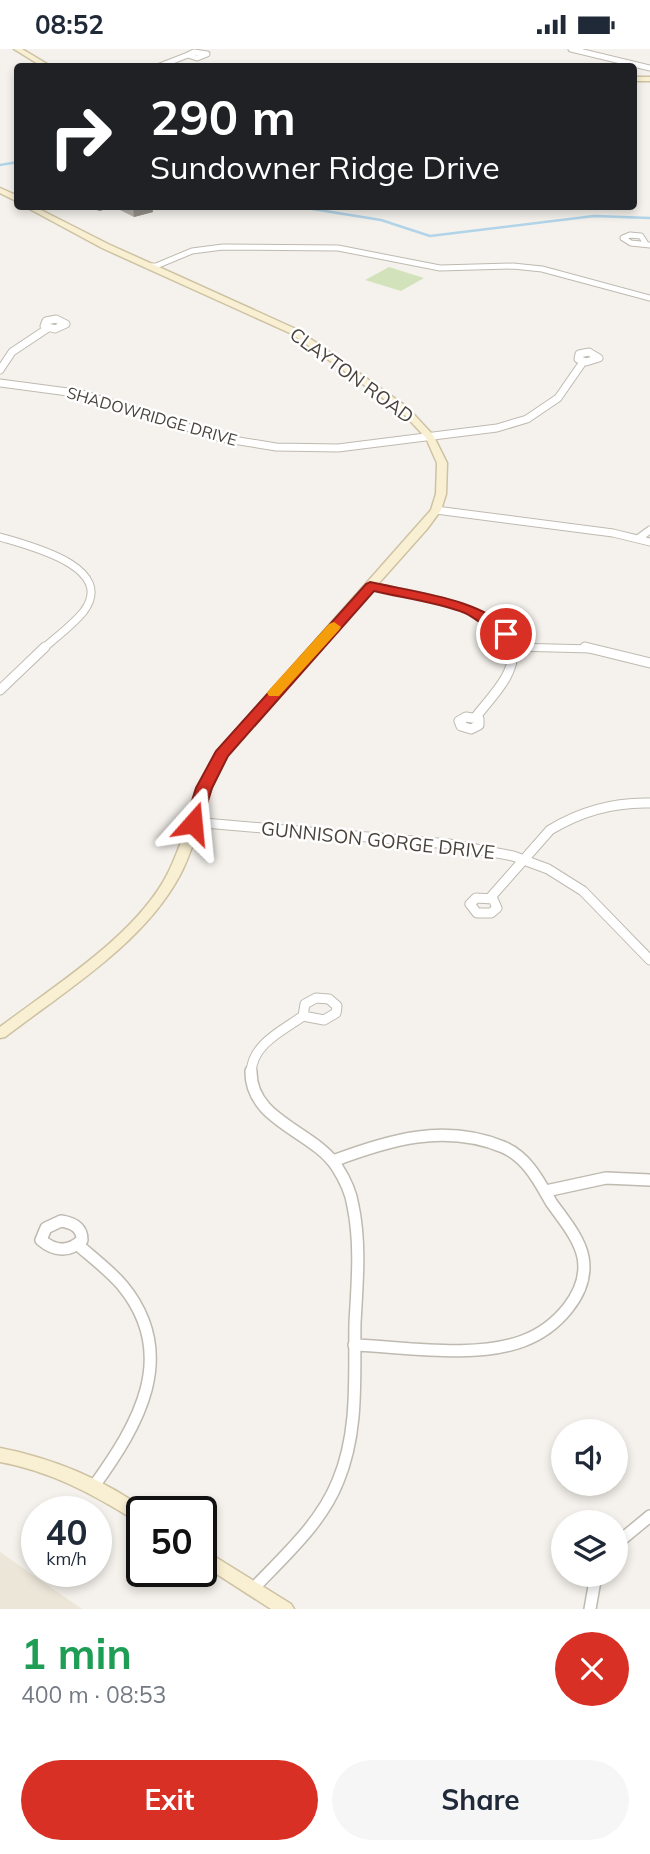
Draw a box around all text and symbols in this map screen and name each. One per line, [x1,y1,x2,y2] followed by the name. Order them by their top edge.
[35,8,104,41] text: 08:52
[150,86,296,147] text: 290 m
[35,91,126,182] icon: right
[150,147,500,187] text: Sundowner Ridge Drive
[285,322,419,428] street label: CLAYTON ROAD
[65,382,239,450] street label: SHADOWRIDGE DRIVE
[476,604,536,664] pin
[487,615,525,653] icon: arrive
[156,786,230,860] position arrow
[260,816,496,864] street label: GUNNISON GORGE DRIVE
[551,1419,628,1587] map controls
[551,1419,628,1496] button: sound
[126,1496,217,1587] speed limit sign: 50
[45,1510,88,1554] text: 40
[551,1510,628,1587] button: layers
[46,1547,87,1570] text: km/h
[21,1627,132,1680] text: 1 min
[555,1632,629,1706] button: close
[21,1680,166,1709] text: 400 m · 08:53
[21,1760,318,1840] button: Exit
[332,1760,629,1840] button: Share

